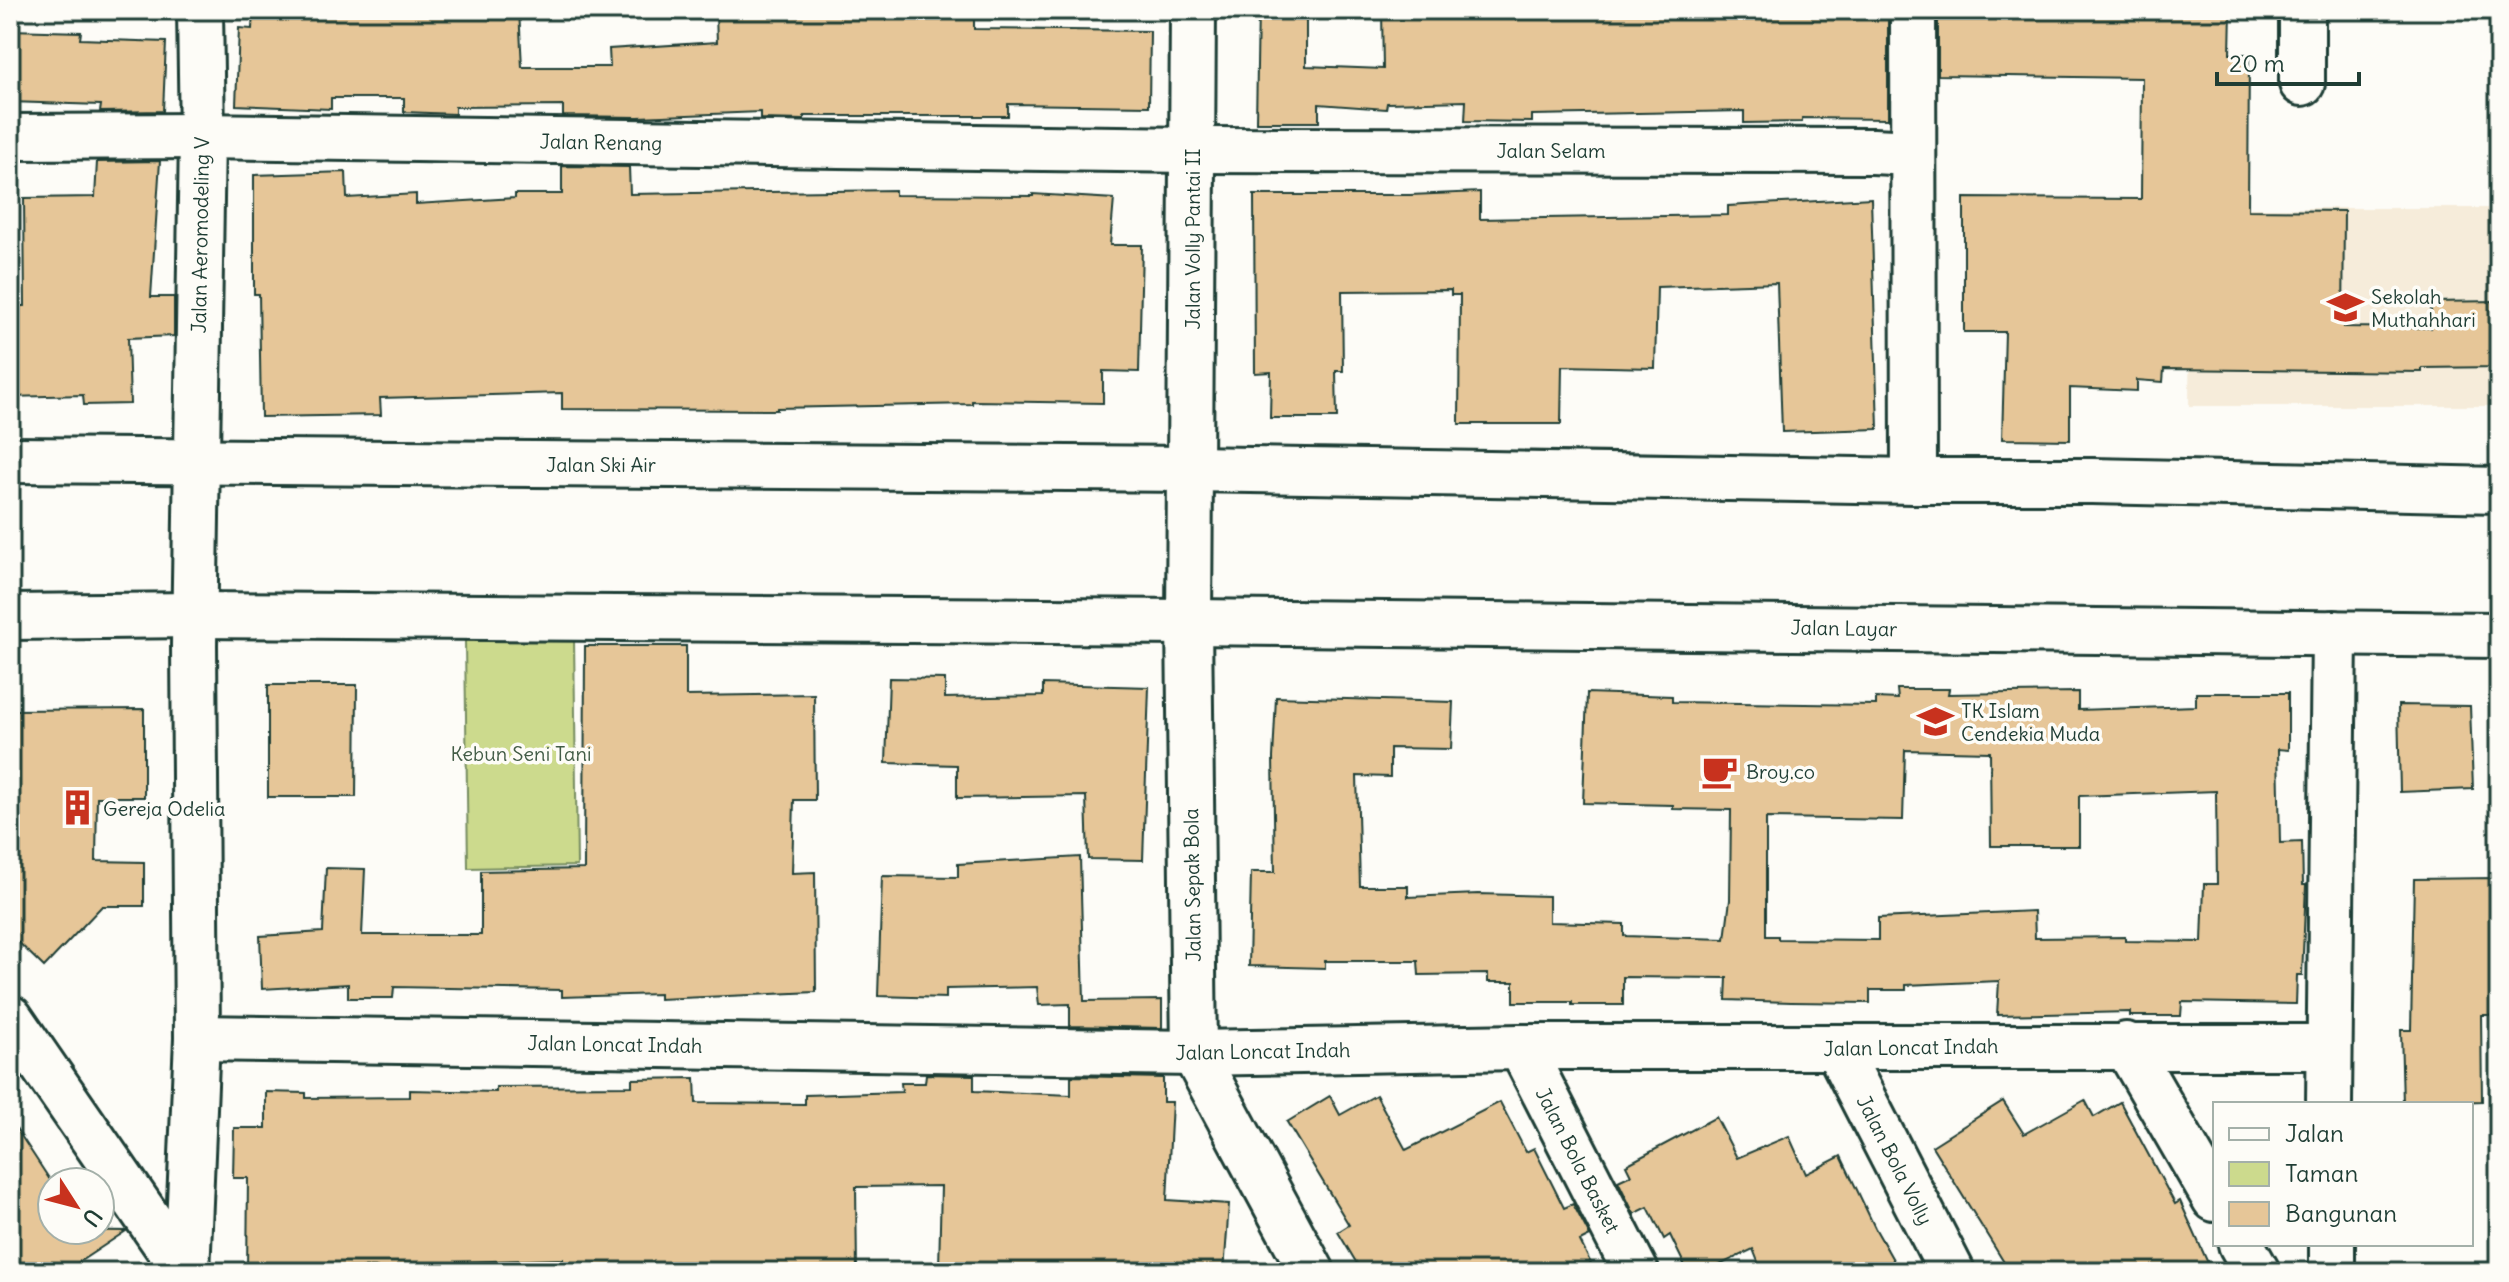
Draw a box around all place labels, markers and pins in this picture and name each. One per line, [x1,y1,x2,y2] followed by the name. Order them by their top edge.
[2371,284,2476,332] place label: Sekolah Muthahhari
[2326,288,2364,326] school or university icon: Sekolah Muthahhari
[1961,698,2100,746] place label: TK Islam Cendekia Muda
[1916,703,1954,741] school or university icon: TK Islam Cendekia Muda
[1701,752,1739,790] cafe icon: Broy.co
[1746,759,1815,784] place label: Broy.co
[58,789,96,827] building icon: Gereja Odelia
[103,796,226,821] place label: Gereja Odelia

